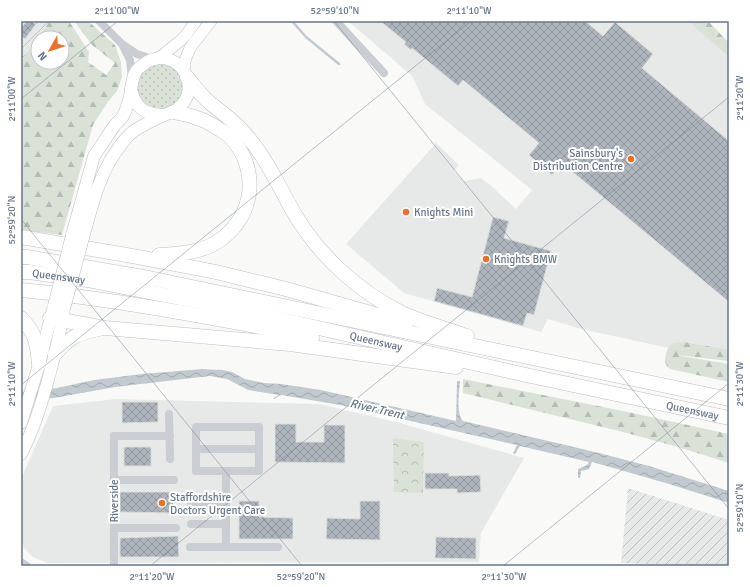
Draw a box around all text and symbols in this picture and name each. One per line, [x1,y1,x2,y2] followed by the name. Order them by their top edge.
[94,5,140,17] text: 2°11'00"W
[311,5,359,17] text: 52°59'10"N
[446,5,492,17] text: 2°11'10"W
[30,30,70,70] north arrow
[35,49,50,63] text: N
[734,75,746,121] text: 2°11'20"W
[6,76,18,122] text: 2°11'00"W
[533,147,623,173] place label: Sainsbury's Distribution Centre
[626,154,636,164] marker: Sainsbury's Distribution Centre
[6,196,18,244] text: 52°59'20"N
[414,206,473,219] place label: Knights Mini
[401,207,411,217] marker: Knights Mini
[494,253,558,266] place label: Knights BMW
[481,254,491,264] marker: Knights BMW
[31,267,87,287] street label: Queensway
[348,329,404,354] street label: Queensway
[6,361,18,407] text: 2°11'10"W
[734,361,746,407] text: 2°11'30"W
[348,396,407,423] water label: River Trent
[665,399,721,423] street label: Queensway
[108,479,121,523] street label: Riverside
[734,484,746,532] text: 52°59'10"N
[170,491,265,517] place label: Staffordshire Doctors Urgent Care
[157,498,167,508] marker: Staffordshire Doctors Urgent Care
[129,571,175,583] text: 2°11'20"W
[277,571,325,583] text: 52°59'20"N
[481,571,527,583] text: 2°11'30"W

